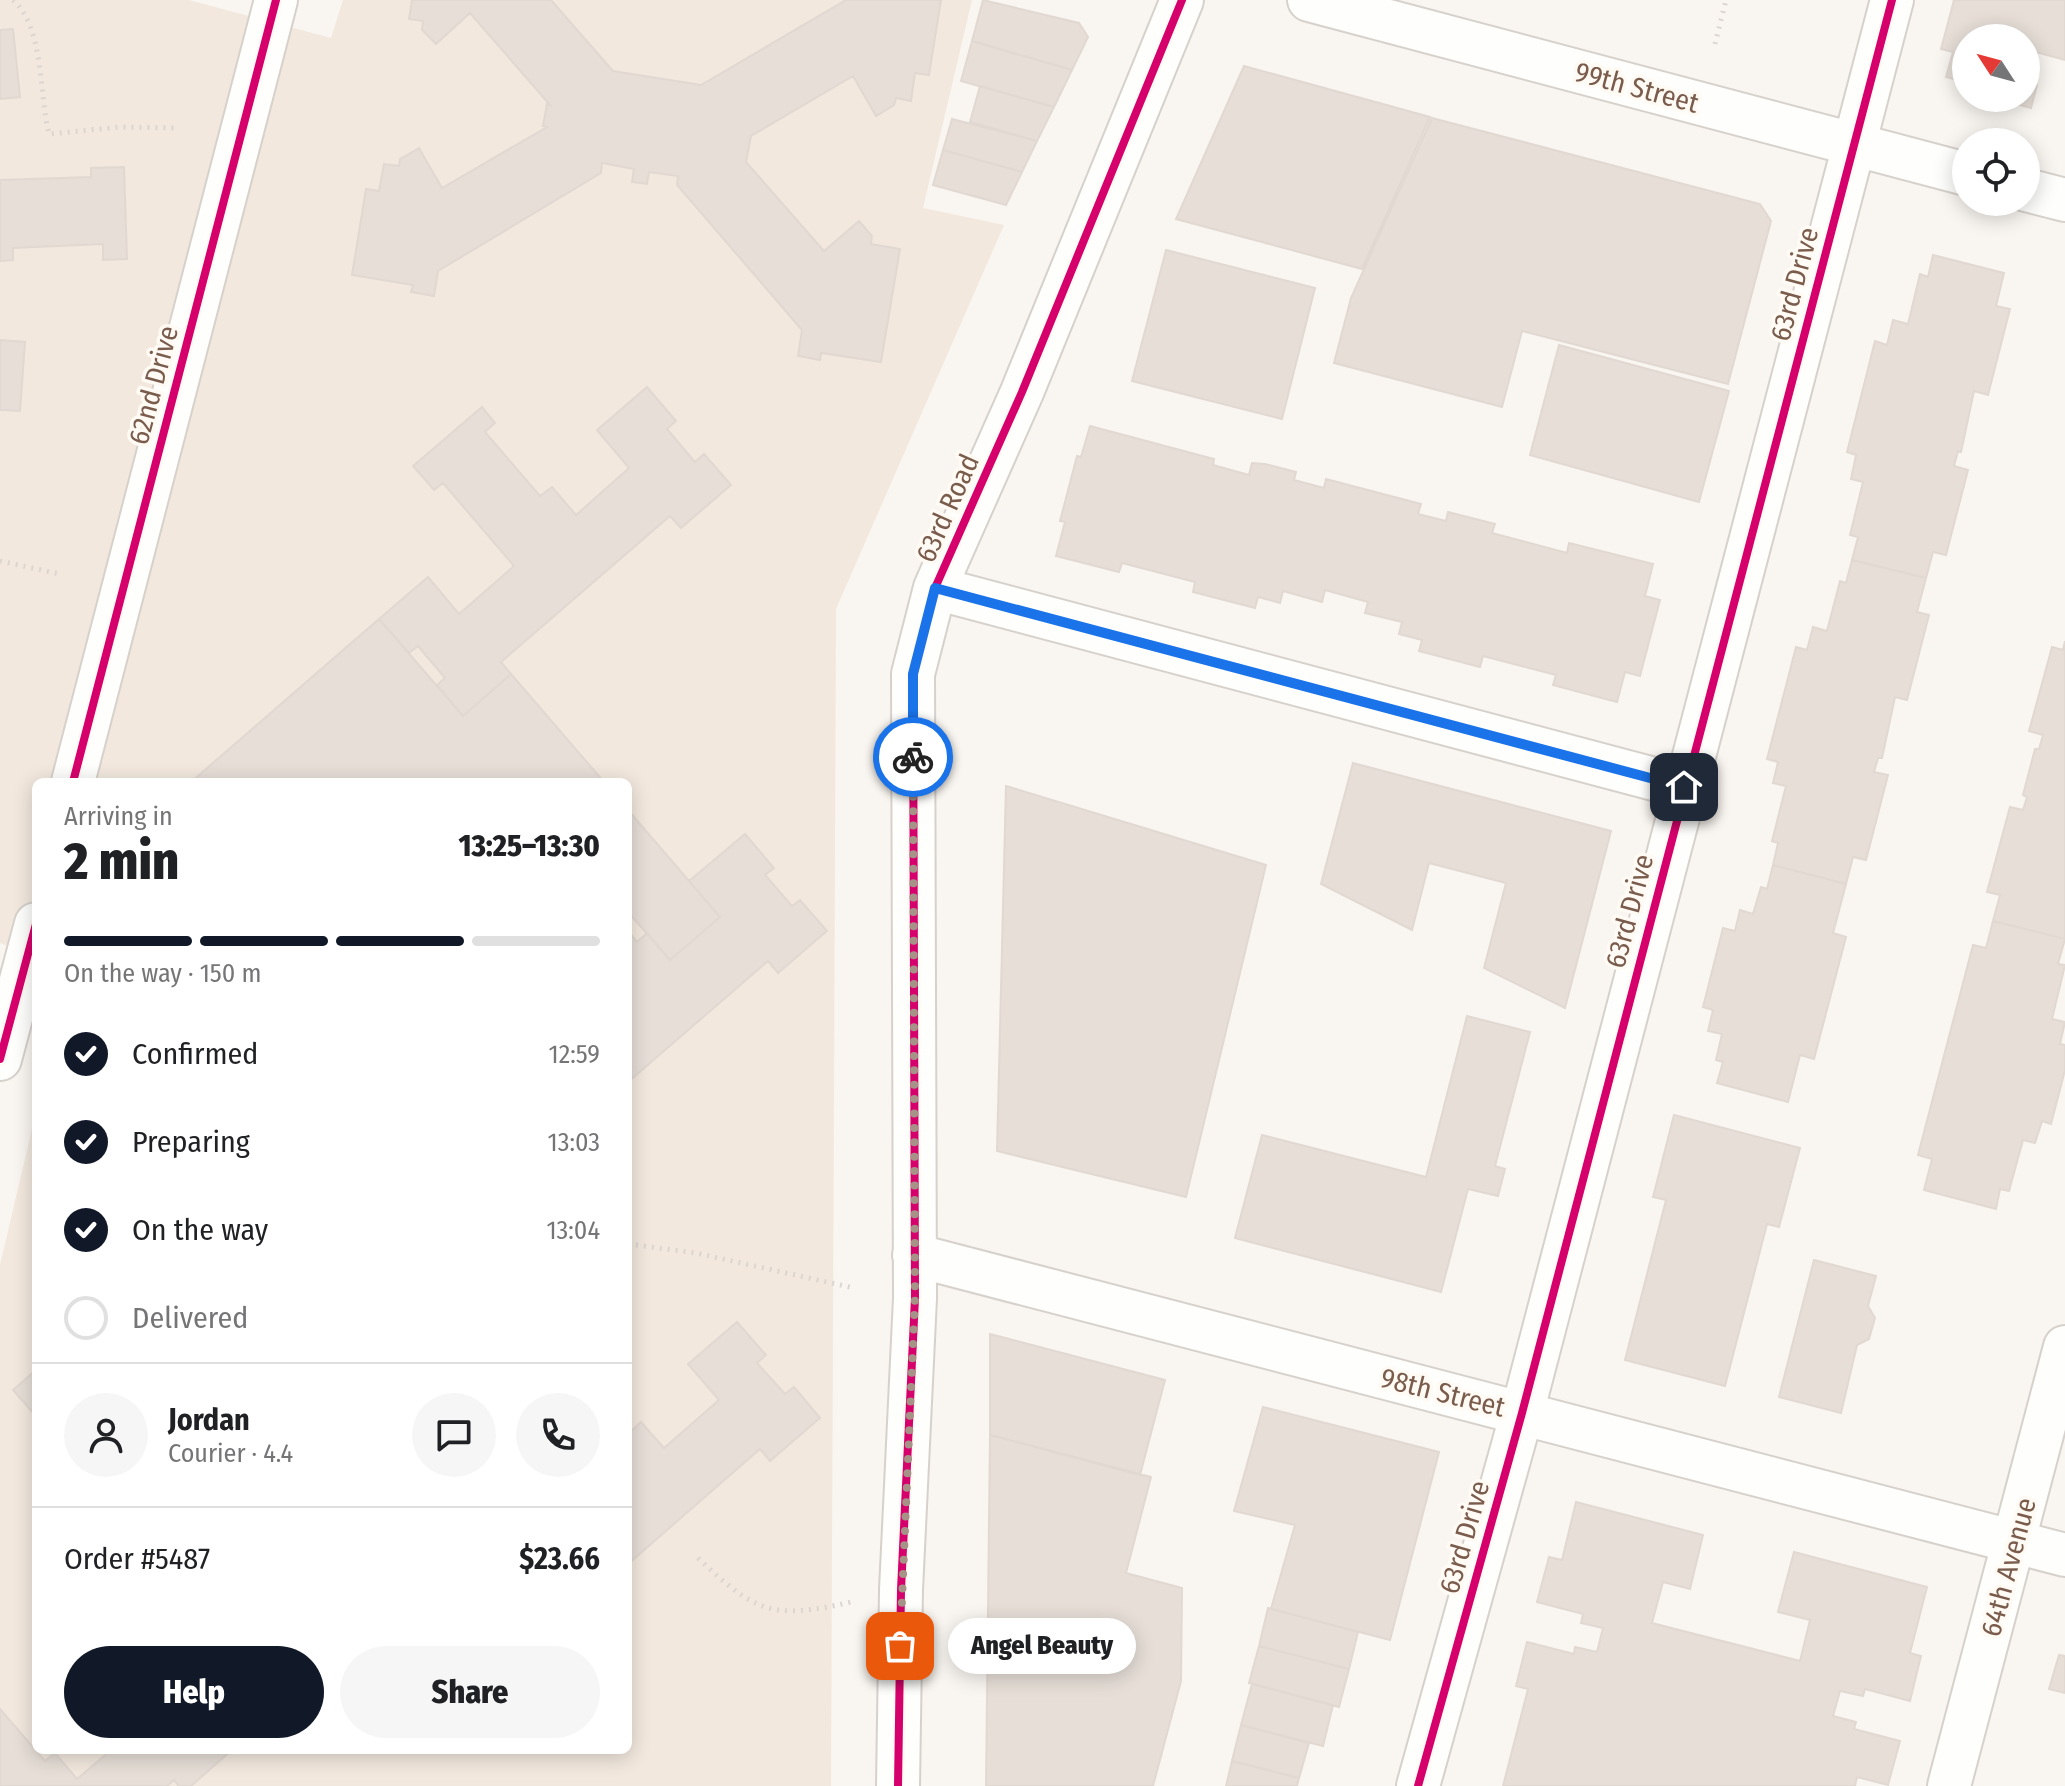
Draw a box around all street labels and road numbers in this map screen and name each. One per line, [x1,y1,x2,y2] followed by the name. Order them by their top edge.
[1571,55,1703,120] street label: 99th Street
[1764,224,1825,344] street label: 63rd Drive
[122,322,185,448] street label: 62nd Drive
[909,449,986,567] street label: 63rd Road
[1599,851,1660,971] street label: 63rd Drive
[1377,1361,1509,1424] street label: 98th Street
[1433,1477,1496,1598] street label: 63rd Drive
[1974,1494,2043,1640] street label: 64th Avenue

